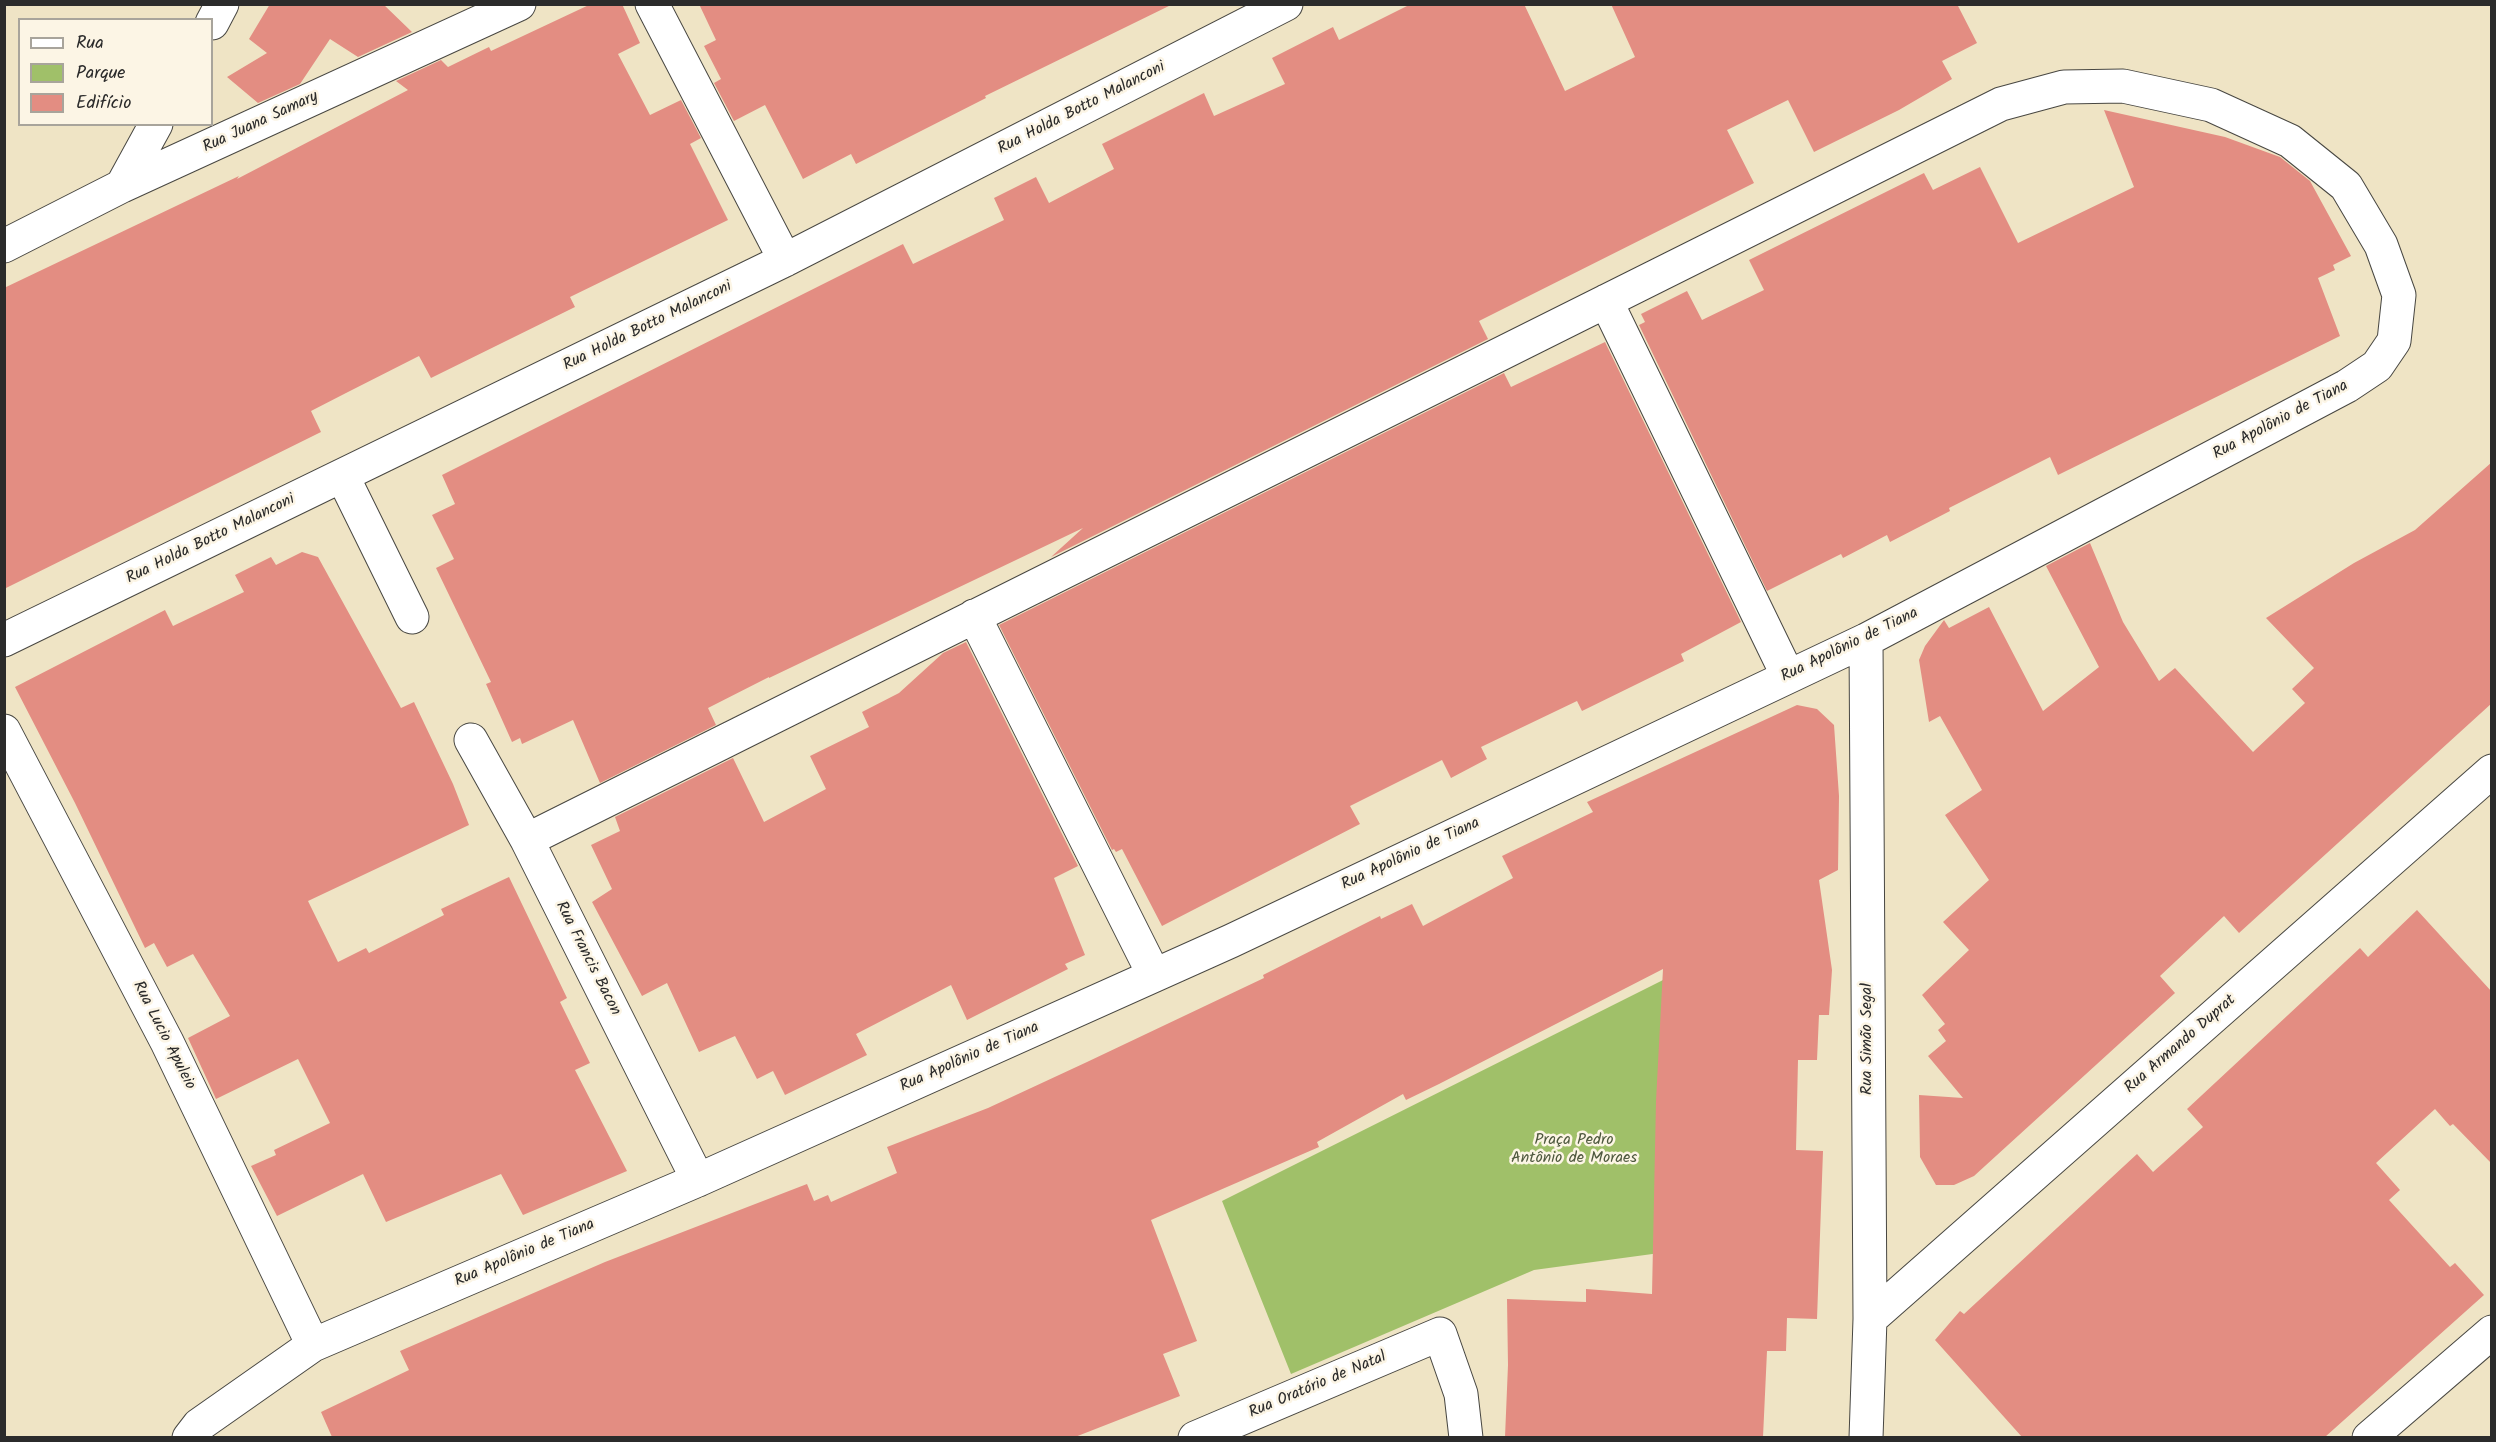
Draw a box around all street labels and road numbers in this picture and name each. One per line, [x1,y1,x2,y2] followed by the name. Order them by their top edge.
[995,58,1169,160] street label: Rua Holda Botto Malanconi
[200,88,322,158] street label: Rua Juana Samary
[561,278,735,376] street label: Rua Holda Botto Malanconi
[2210,377,2352,465] street label: Rua Apolônio de Tiana
[124,491,298,589] street label: Rua Holda Botto Malanconi
[1778,604,1922,688] street label: Rua Apolônio de Tiana
[1339,815,1483,895] street label: Rua Apolônio de Tiana
[550,899,624,1019] street label: Rua Francis Bacon
[127,979,199,1093] street label: Rua Lucio Apuleio
[1858,983,1878,1095] street label: Rua Simão Segal
[2121,991,2241,1099] street label: Rua Armando Duprat
[897,1019,1043,1097] street label: Rua Apolônio de Tiana
[452,1216,598,1292] street label: Rua Apolônio de Tiana
[1246,1348,1390,1424] street label: Rua Oratório de Natal

